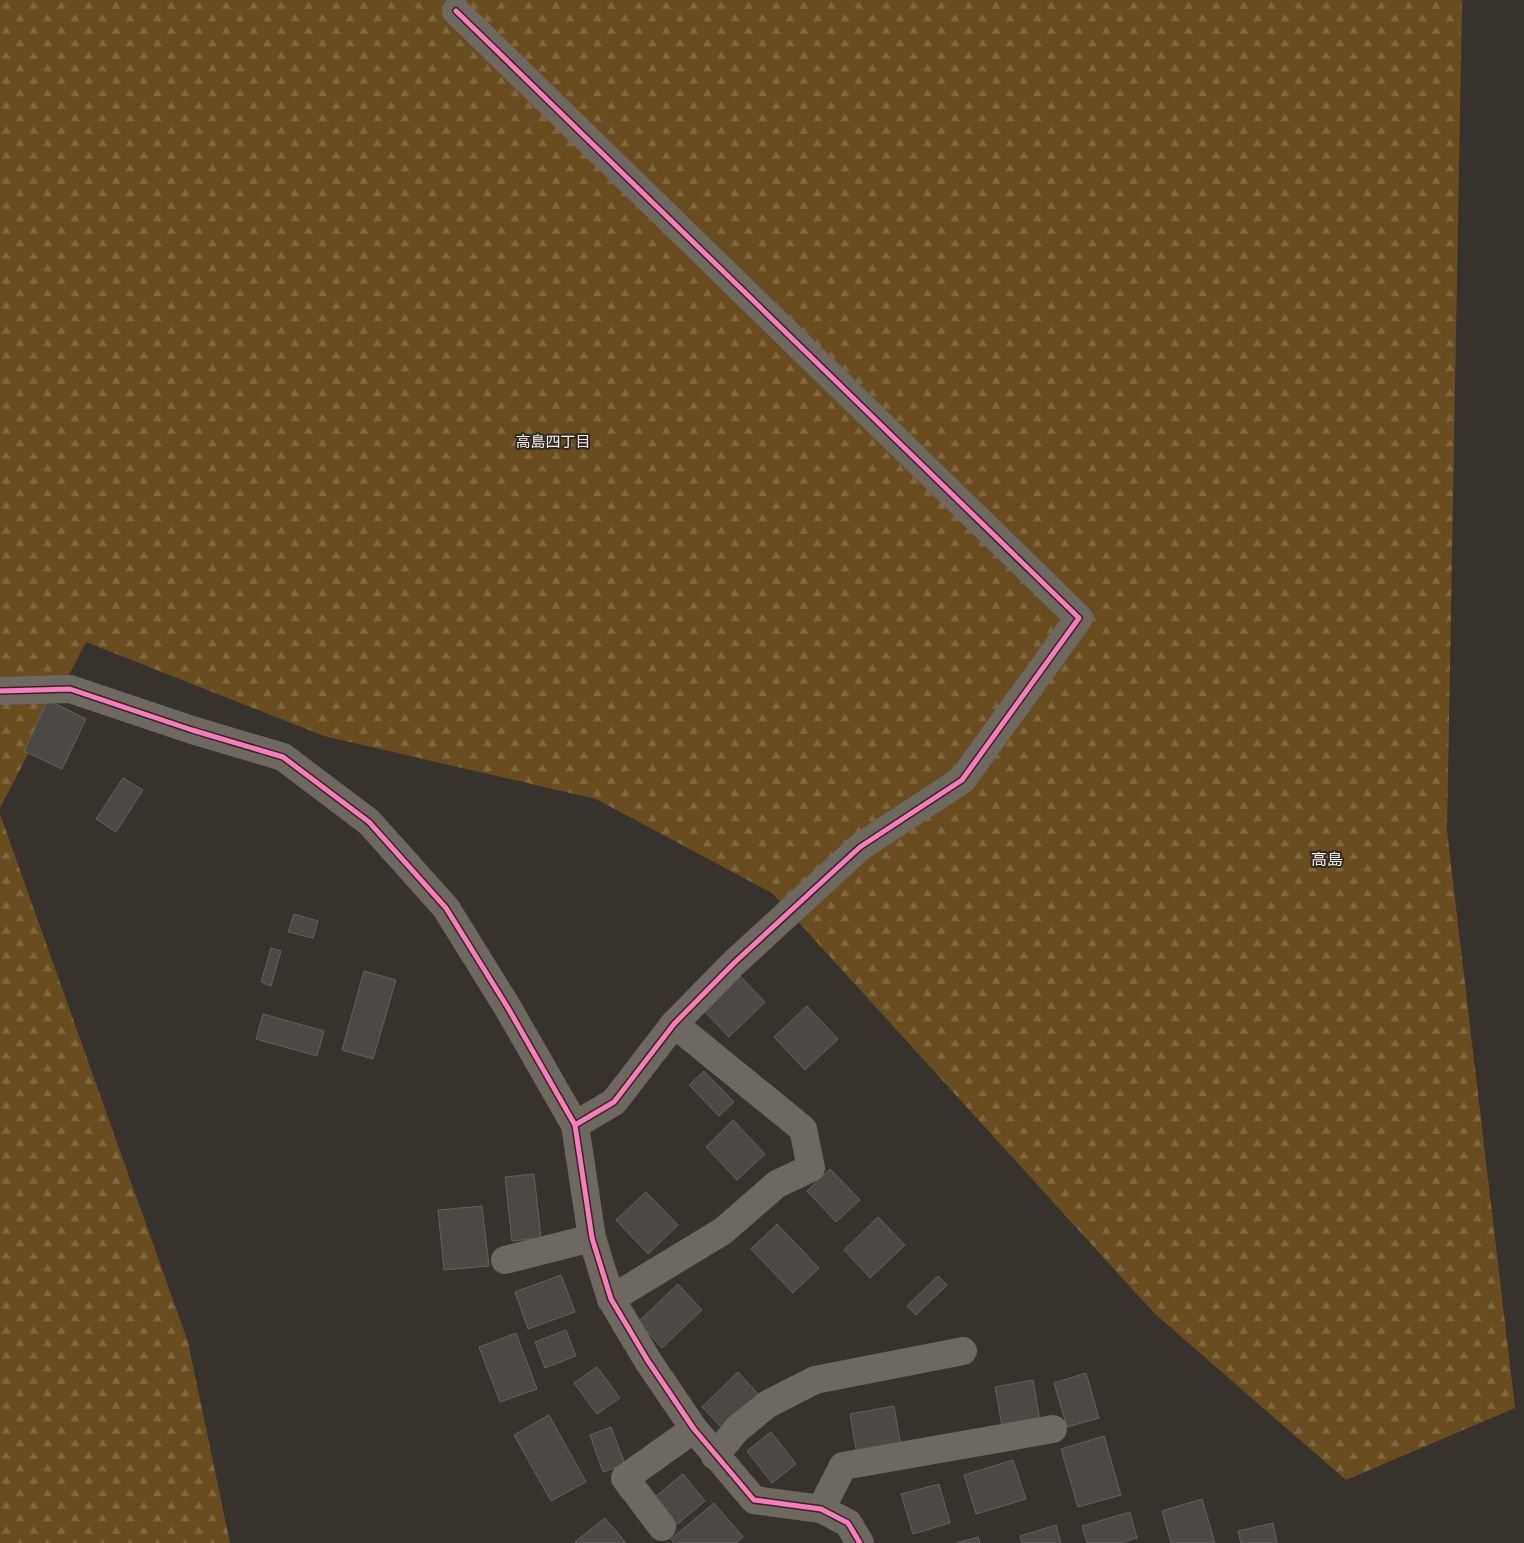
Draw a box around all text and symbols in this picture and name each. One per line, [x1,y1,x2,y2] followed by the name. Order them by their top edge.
[515,433,591,450] district label: 高島四丁目
[1311,851,1343,868] district label: 高島

